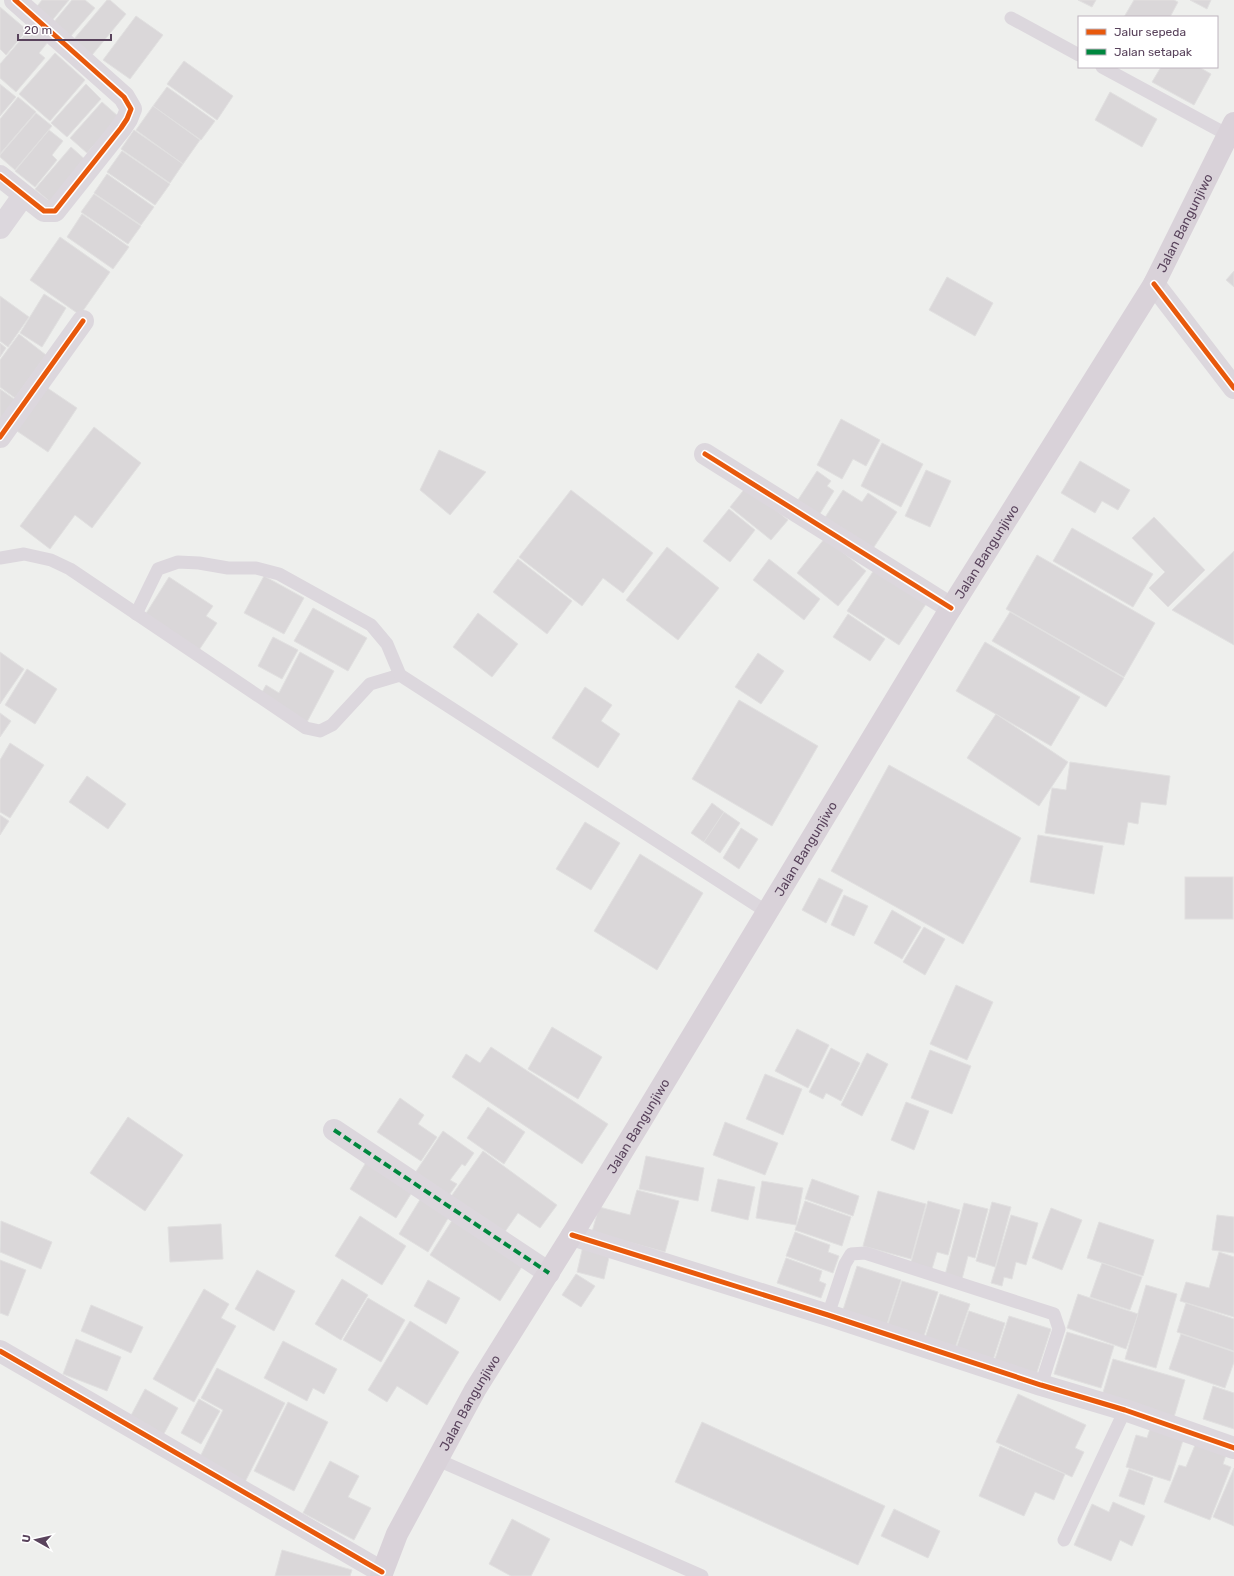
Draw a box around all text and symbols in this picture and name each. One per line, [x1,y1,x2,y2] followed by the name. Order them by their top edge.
[18,16,111,42] scale bar
[1078,16,1218,68] legend
[24,23,52,37] text: 20 m
[1114,25,1186,39] text: Jalur sepeda
[1114,45,1193,59] text: Jalan setapak
[1154,171,1216,275] street label: Jalan Bangunjiwo
[952,502,1022,602] street label: Jalan Bangunjiwo
[771,799,840,899] street label: Jalan Bangunjiwo
[604,1076,673,1176] street label: Jalan Bangunjiwo
[437,1352,503,1453] street label: Jalan Bangunjiwo
[16,1520,56,1560] north arrow
[20,1534,34,1544] text: U

